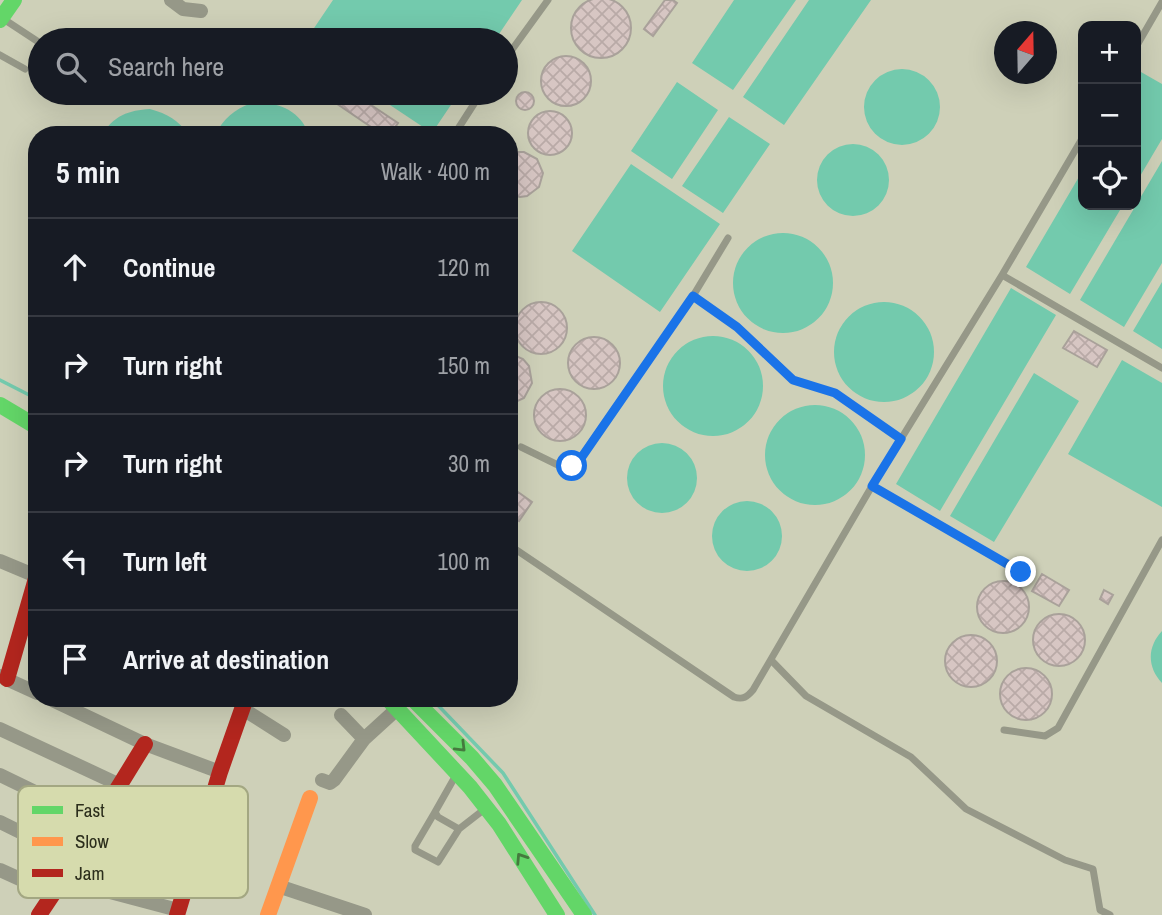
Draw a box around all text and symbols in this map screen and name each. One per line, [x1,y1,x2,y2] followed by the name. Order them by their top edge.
[994,21,1057,84] north arrow
[1078,21,1141,210] map controls
[1078,21,1141,84] button: +
[28,28,518,105] search box
[52,48,90,86] icon: search
[108,49,224,84] text: Search here
[1078,84,1141,147] button: −
[1078,147,1141,210] button: locate
[56,152,120,192] text: 5 min
[381,156,490,187] text: Walk · 400 m
[56,248,94,286] icon: ahead
[123,250,215,285] text: Continue
[438,252,490,283] text: 120 m
[56,346,94,384] icon: right
[123,348,222,383] text: Turn right
[438,350,490,381] text: 150 m
[56,444,94,482] icon: right
[123,446,222,481] text: Turn right
[448,448,490,479] text: 30 m
[556,450,587,481] route start
[56,542,94,580] icon: left
[123,544,207,579] text: Turn left
[438,546,490,577] text: 100 m
[1005,556,1036,587] route end
[56,640,94,678] icon: arrive
[123,642,329,677] text: Arrive at destination
[452,738,465,751] one-way arrow
[18,786,248,898] legend
[75,797,105,823] text: Fast
[75,828,110,854] text: Slow
[516,852,529,865] one-way arrow
[75,860,104,886] text: Jam

